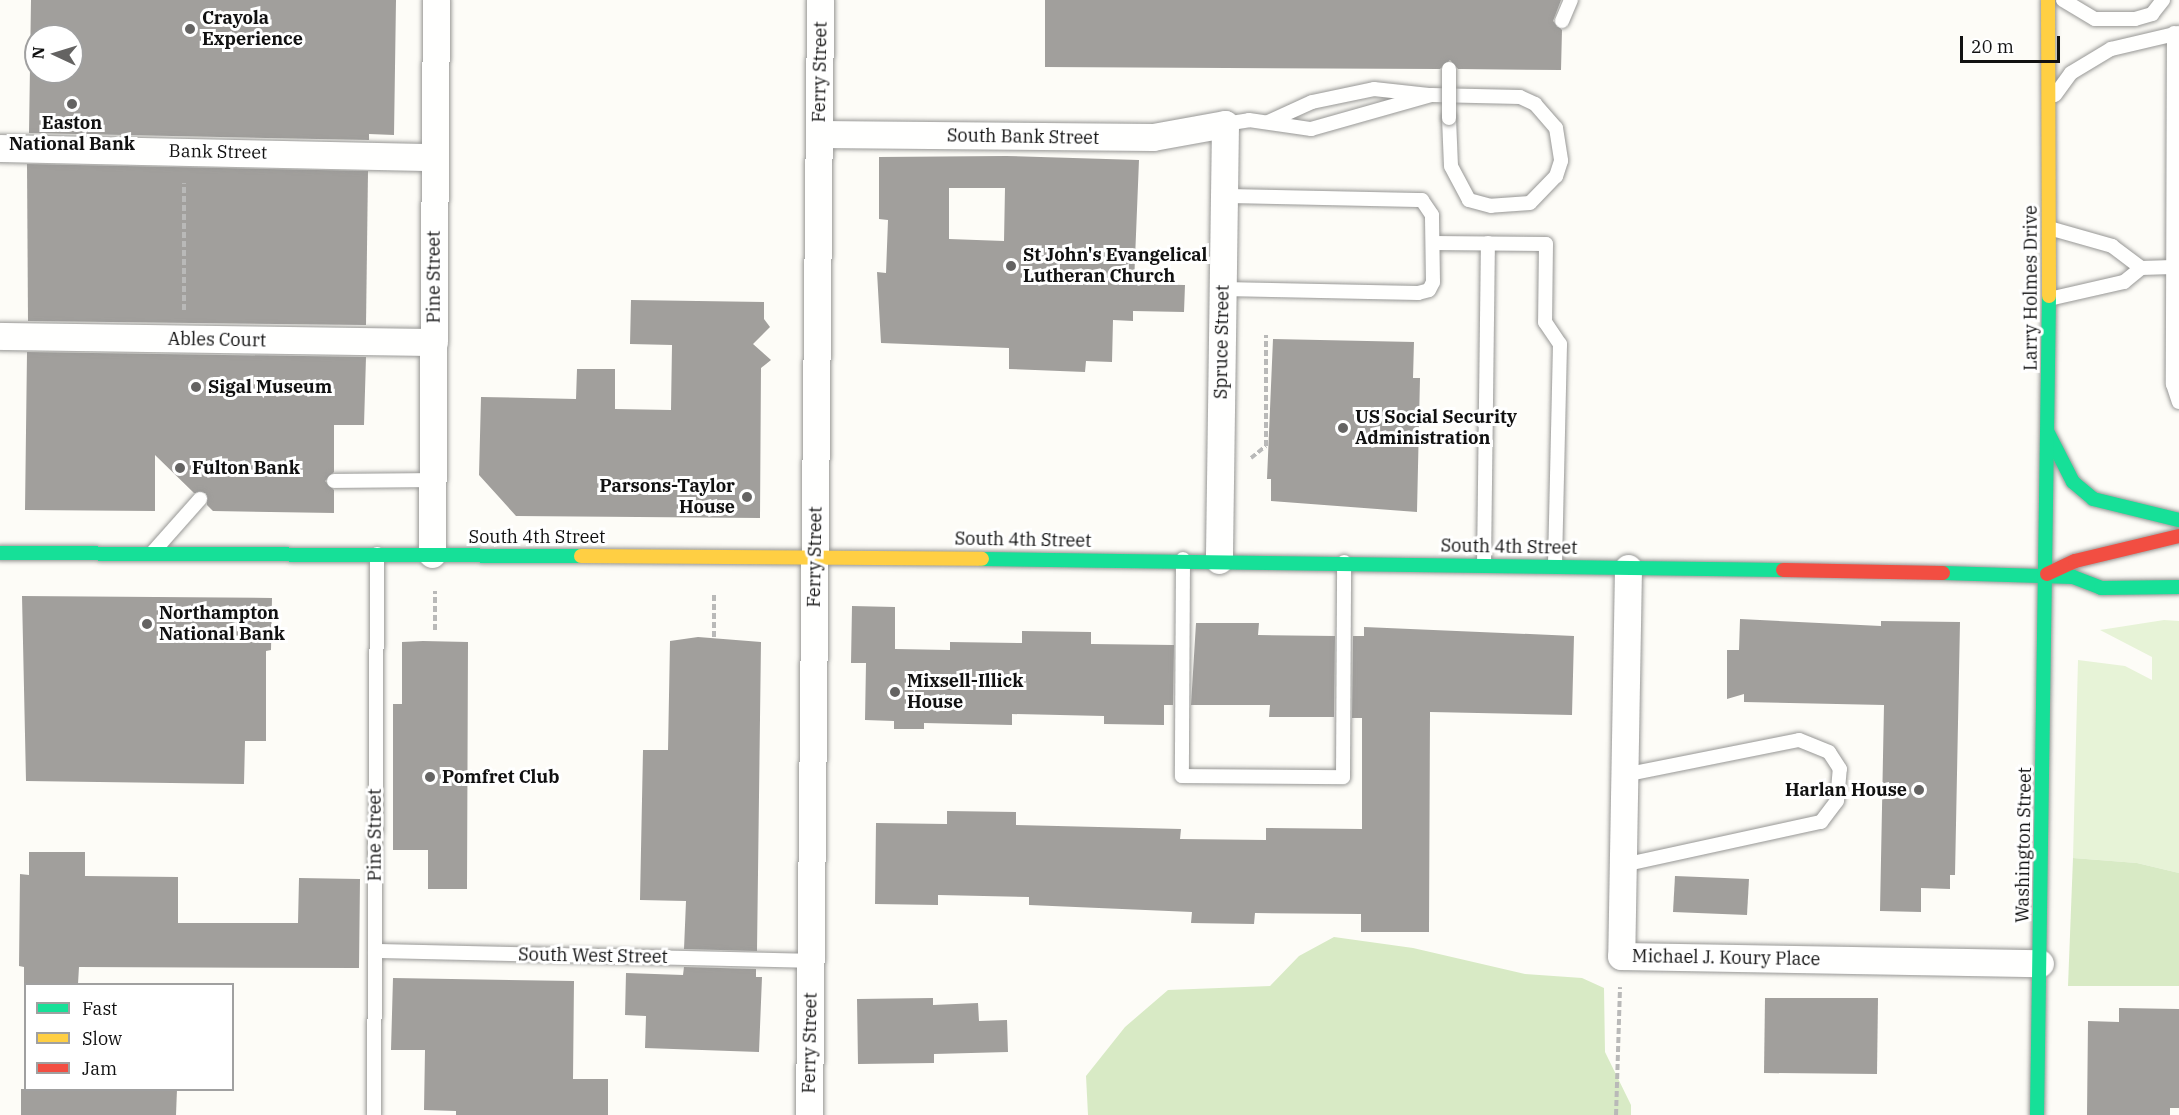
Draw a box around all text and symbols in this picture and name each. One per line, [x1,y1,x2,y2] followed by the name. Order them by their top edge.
[202,8,303,50] place label: Crayola Experience
[808,21,832,123] street label: Ferry Street
[183,22,197,36] marker: Crayola Experience
[24,24,84,84] north arrow
[1963,24,2064,62] scale bar
[1971,35,2014,58] text: 20 m
[28,46,48,60] text: N
[65,97,79,111] marker: Easton National Bank
[9,113,135,156] place label: Easton National Bank
[947,125,1099,149] street label: South Bank Street
[168,140,268,164] street label: Bank Street
[2020,205,2042,371] street label: Larry Holmes Drive
[423,231,445,323] street label: Pine Street
[1023,245,1207,288] place label: St John's Evangelical Lutheran Church
[1004,259,1018,273] marker: St John's Evangelical Lutheran Church
[1210,285,1234,399] street label: Spruce Street
[168,328,266,352] street label: Ables Court
[208,376,332,398] place label: Sigal Museum
[189,380,203,394] marker: Sigal Museum
[1355,407,1517,450] place label: US Social Security Administration
[1336,421,1350,435] marker: US Social Security Administration
[192,457,300,479] place label: Fulton Bank
[173,461,187,475] marker: Fulton Bank
[599,476,735,518] place label: Parsons-Taylor House
[740,490,754,504] marker: Parsons-Taylor House
[803,506,827,608] street label: Ferry Street
[469,526,605,548] street label: South 4th Street
[954,528,1092,552] street label: South 4th Street
[1440,535,1578,559] street label: South 4th Street
[159,603,285,646] place label: Northampton National Bank
[140,617,154,631] marker: Northampton National Bank
[907,671,1023,714] place label: Mixsell-Illick House
[888,685,902,699] marker: Mixsell-Illick House
[442,766,559,788] place label: Pomfret Club
[2012,767,2036,923] street label: Washington Street
[423,770,437,784] marker: Pomfret Club
[1785,779,1907,801] place label: Harlan House
[1912,783,1926,797] marker: Harlan House
[364,789,386,881] street label: Pine Street
[518,944,668,968] street label: South West Street
[1632,946,1820,970] street label: Michael J. Koury Place
[24,983,234,1091] legend
[798,992,822,1094] street label: Ferry Street
[82,997,117,1020] text: Fast
[82,1027,122,1050] text: Slow
[82,1057,117,1080] text: Jam

